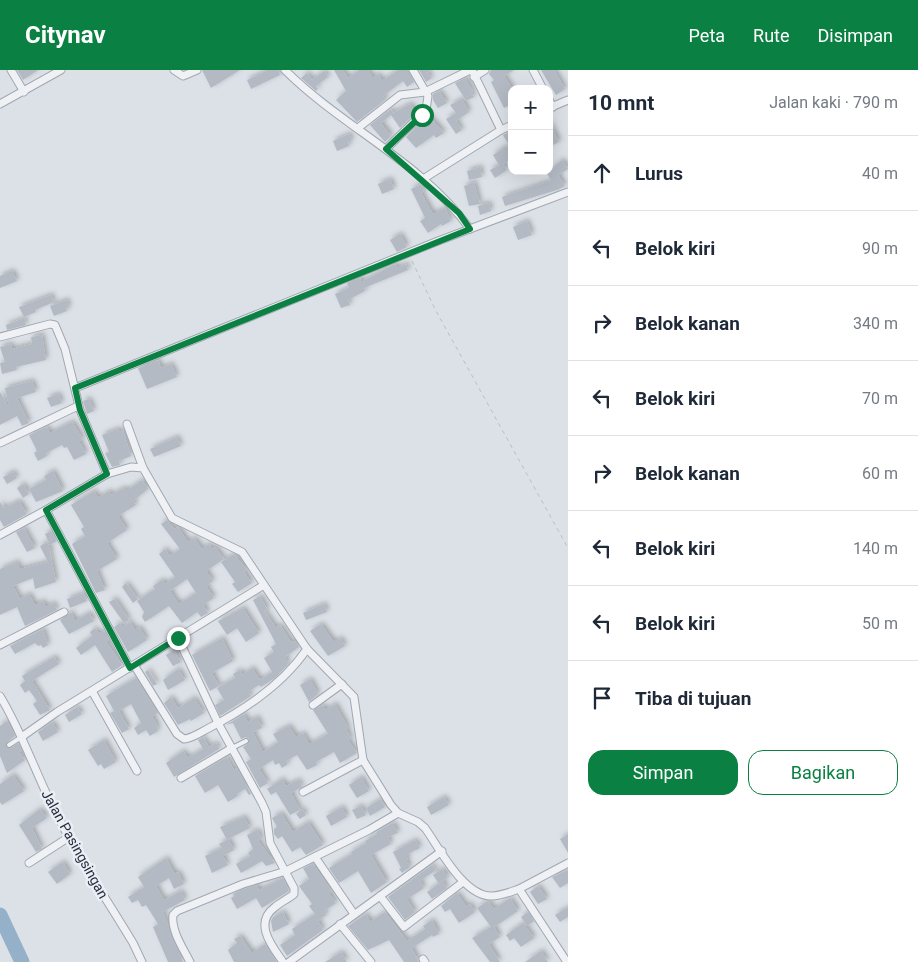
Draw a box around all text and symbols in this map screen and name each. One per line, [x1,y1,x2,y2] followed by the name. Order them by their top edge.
[25,21,106,49] text: Citynav
[689,25,725,46] text: Peta
[753,25,790,46] text: Rute
[818,25,893,46] text: Disimpan
[508,85,553,175] map controls
[508,85,553,130] button: +
[588,91,654,115] text: 10 mnt
[769,93,898,112] text: Jalan kaki · 790 m
[411,104,434,127] route start
[508,130,553,175] button: −
[588,159,616,187] icon: ahead
[635,162,683,185] text: Lurus
[862,164,898,183] text: 40 m
[588,234,616,262] icon: left
[635,237,715,260] text: Belok kiri
[862,239,898,258] text: 90 m
[588,309,616,337] icon: right
[635,312,740,335] text: Belok kanan
[853,314,898,333] text: 340 m
[588,384,616,412] icon: left
[635,387,715,410] text: Belok kiri
[862,389,898,408] text: 70 m
[588,459,616,487] icon: right
[635,462,740,485] text: Belok kanan
[862,464,898,483] text: 60 m
[588,534,616,562] icon: left
[635,537,715,560] text: Belok kiri
[853,539,898,558] text: 140 m
[588,609,616,637] icon: left
[635,612,715,635] text: Belok kiri
[862,614,898,633] text: 50 m
[167,627,190,650] route end
[588,684,616,712] icon: arrive
[635,687,751,710] text: Tiba di tujuan
[588,750,738,795] button: Simpan
[748,750,898,795] button: Bagikan
[38,787,112,901] street label: Jalan Pasingsingan

